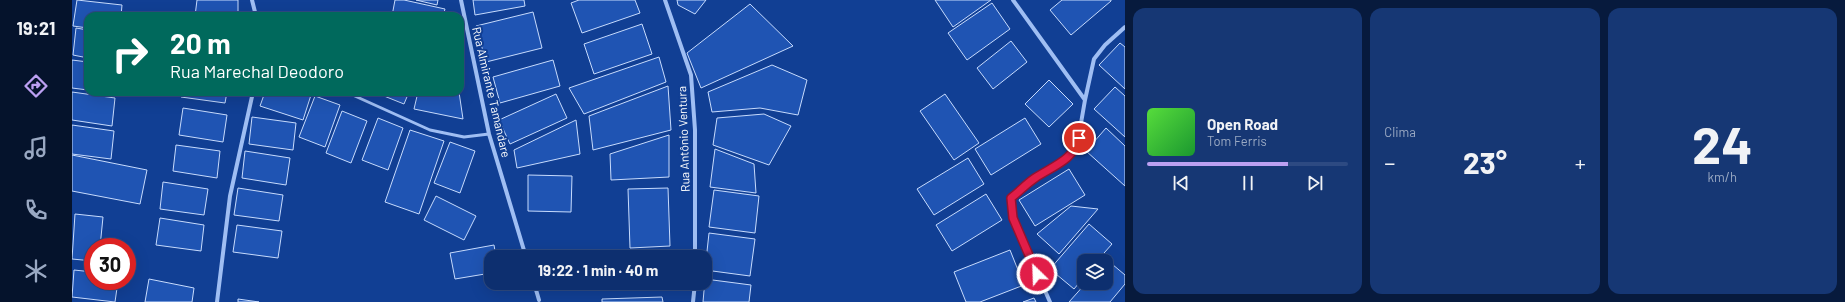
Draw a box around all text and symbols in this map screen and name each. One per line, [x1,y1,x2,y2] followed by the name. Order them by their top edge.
[17,17,55,39] text: 19:21
[470,25,514,159] street label: Rua Almirante Tamandare
[170,26,231,60] text: 20 m
[104,28,156,80] icon: right
[170,60,344,82] text: Rua Marechal Deodoro
[22,72,50,100] icon: directions
[674,86,692,192] street label: Rua Antônio Ventura
[1692,112,1753,174] text: 24
[1207,115,1278,133] text: Open Road
[1062,121,1096,155] pin
[1384,124,1416,140] text: Clima
[1068,127,1090,149] icon: arrive
[1207,133,1267,149] text: Tom Ferris
[22,134,50,162] icon: music
[1463,144,1507,180] text: 23°
[1384,149,1395,175] text: −
[1575,149,1586,175] text: +
[1708,169,1737,185] text: km/h
[1170,172,1192,194] icon: previous
[1237,172,1259,194] icon: pause
[1304,172,1326,194] icon: next
[22,196,50,224] icon: phone
[84,238,136,290] speed limit sign: 30
[1016,253,1058,295] position arrow
[1077,254,1113,290] map controls
[1077,254,1113,290] button: layers
[22,257,50,285] icon: climate
[538,261,658,279] text: 19:22 · 1 min · 40 m

